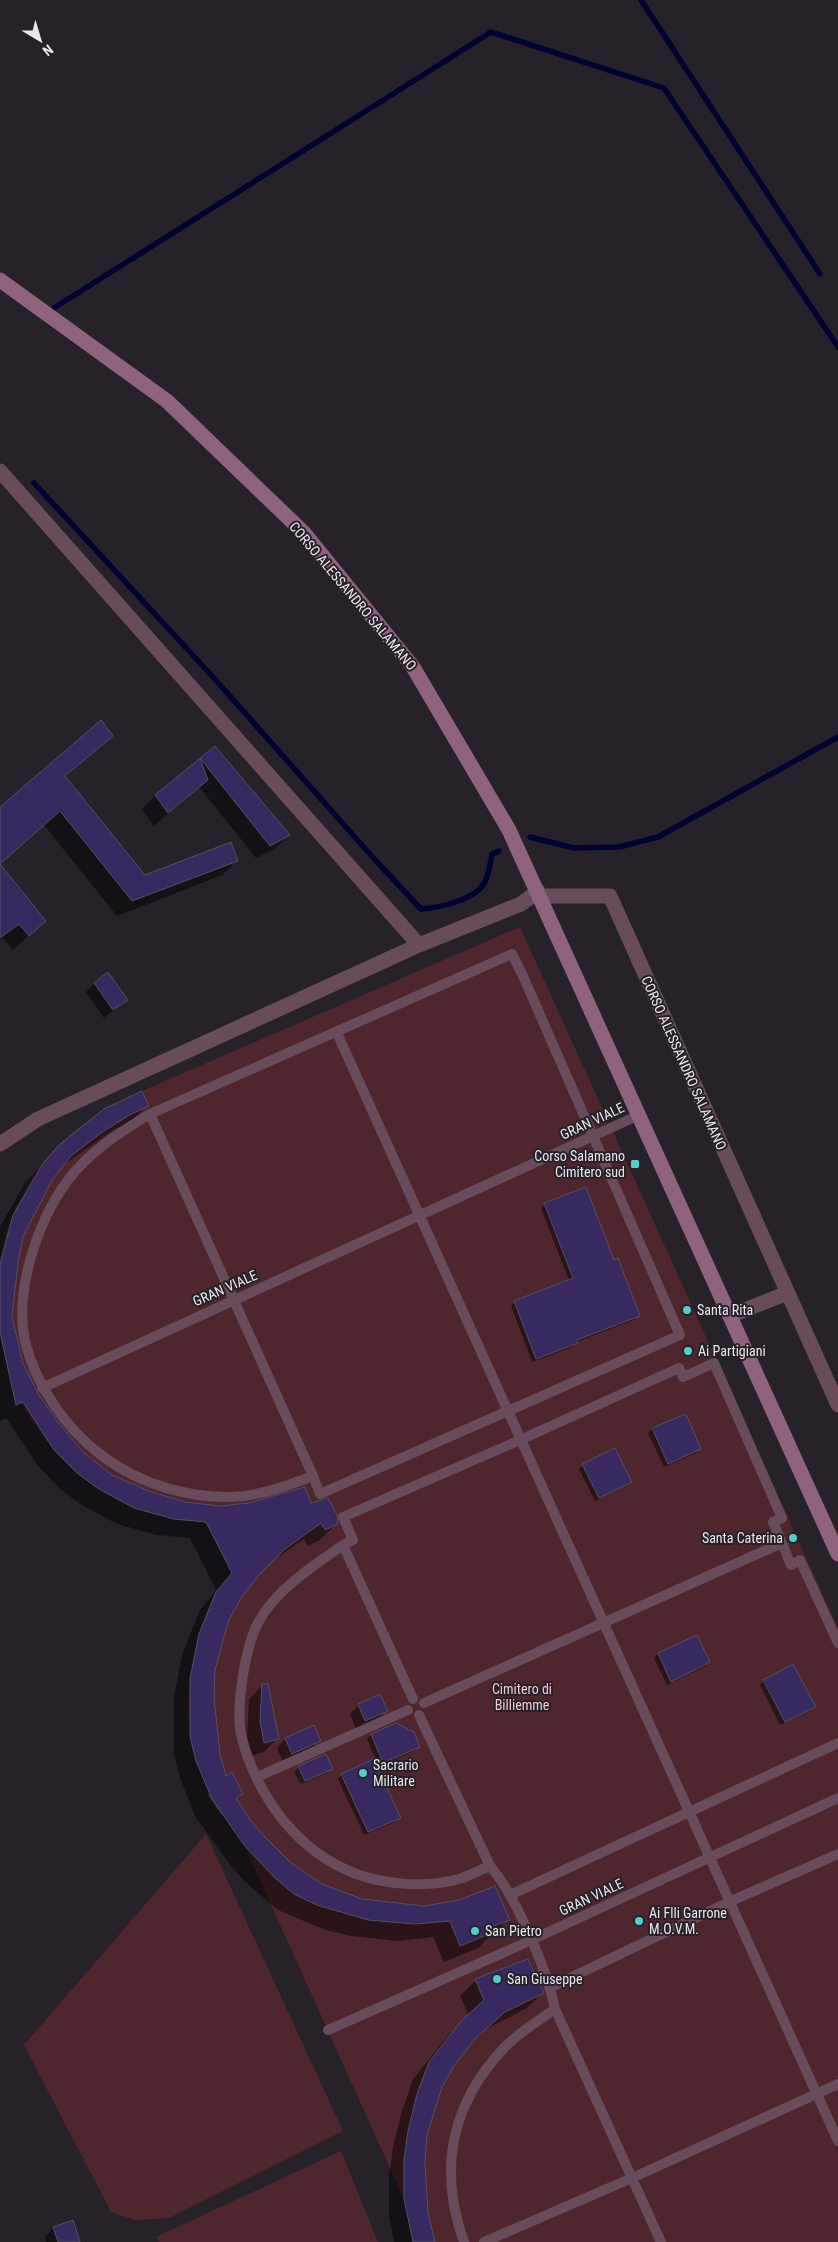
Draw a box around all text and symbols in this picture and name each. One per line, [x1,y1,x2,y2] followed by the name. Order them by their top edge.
[15,15,65,65] north arrow
[40,41,56,59] text: N
[286,519,420,673] street label: CORSO ALESSANDRO SALAMANO
[638,974,730,1152] street label: CORSO ALESSANDRO SALAMANO
[557,1099,627,1143] street label: GRAN VIALE
[534,1148,625,1180] place label: Corso Salamano Cimitero sud
[629,1158,641,1170] marker: Corso Salamano Cimitero sud
[190,1267,260,1309] street label: GRAN VIALE
[697,1302,753,1318] place label: Santa Rita
[681,1304,693,1316] marker: Santa Rita
[698,1343,766,1359] place label: Ai Partigiani
[682,1345,694,1357] marker: Ai Partigiani
[702,1530,783,1546] place label: Santa Caterina
[787,1532,799,1544] marker: Santa Caterina
[492,1681,552,1713] park label: Cimitero di Billiemme
[373,1757,419,1789] place label: Sacrario Militare
[357,1767,369,1779] marker: Sacrario Militare
[556,1875,626,1919] street label: GRAN VIALE
[649,1905,727,1937] place label: Ai Flli Garrone M.O.V.M.
[633,1915,645,1927] marker: Ai Flli Garrone M.O.V.M.
[485,1923,542,1939] place label: San Pietro
[469,1925,481,1937] marker: San Pietro
[507,1971,583,1987] place label: San Giuseppe
[491,1973,503,1985] marker: San Giuseppe

